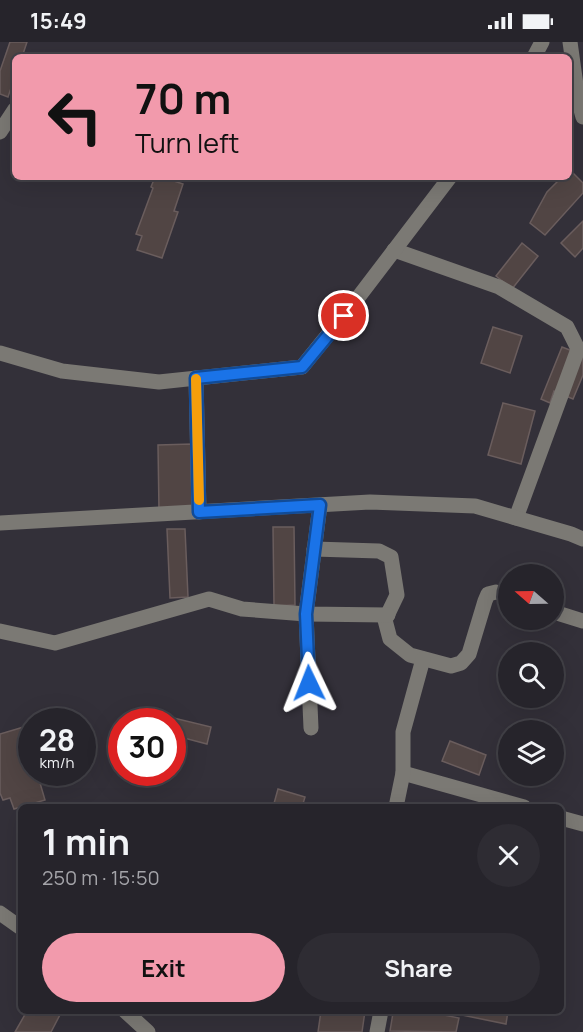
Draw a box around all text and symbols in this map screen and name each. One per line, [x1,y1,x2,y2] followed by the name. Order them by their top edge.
[30,6,87,36] text: 15:49
[135,69,231,127] text: 70 m
[36,78,114,156] icon: left
[135,124,239,161] text: Turn left
[318,290,369,341] pin
[327,299,360,332] icon: arrive
[498,564,564,630] north arrow
[498,564,564,786] map controls
[498,642,564,708] button: search
[277,651,341,715] position arrow
[108,708,186,786] speed limit sign: 30
[39,719,75,760] text: 28
[498,720,564,786] button: layers
[40,752,74,773] text: km/h
[42,817,130,866] text: 1 min
[477,824,540,887] button: close
[42,864,160,891] text: 250 m · 15:50
[42,933,285,1002] button: Exit
[297,933,540,1002] button: Share

